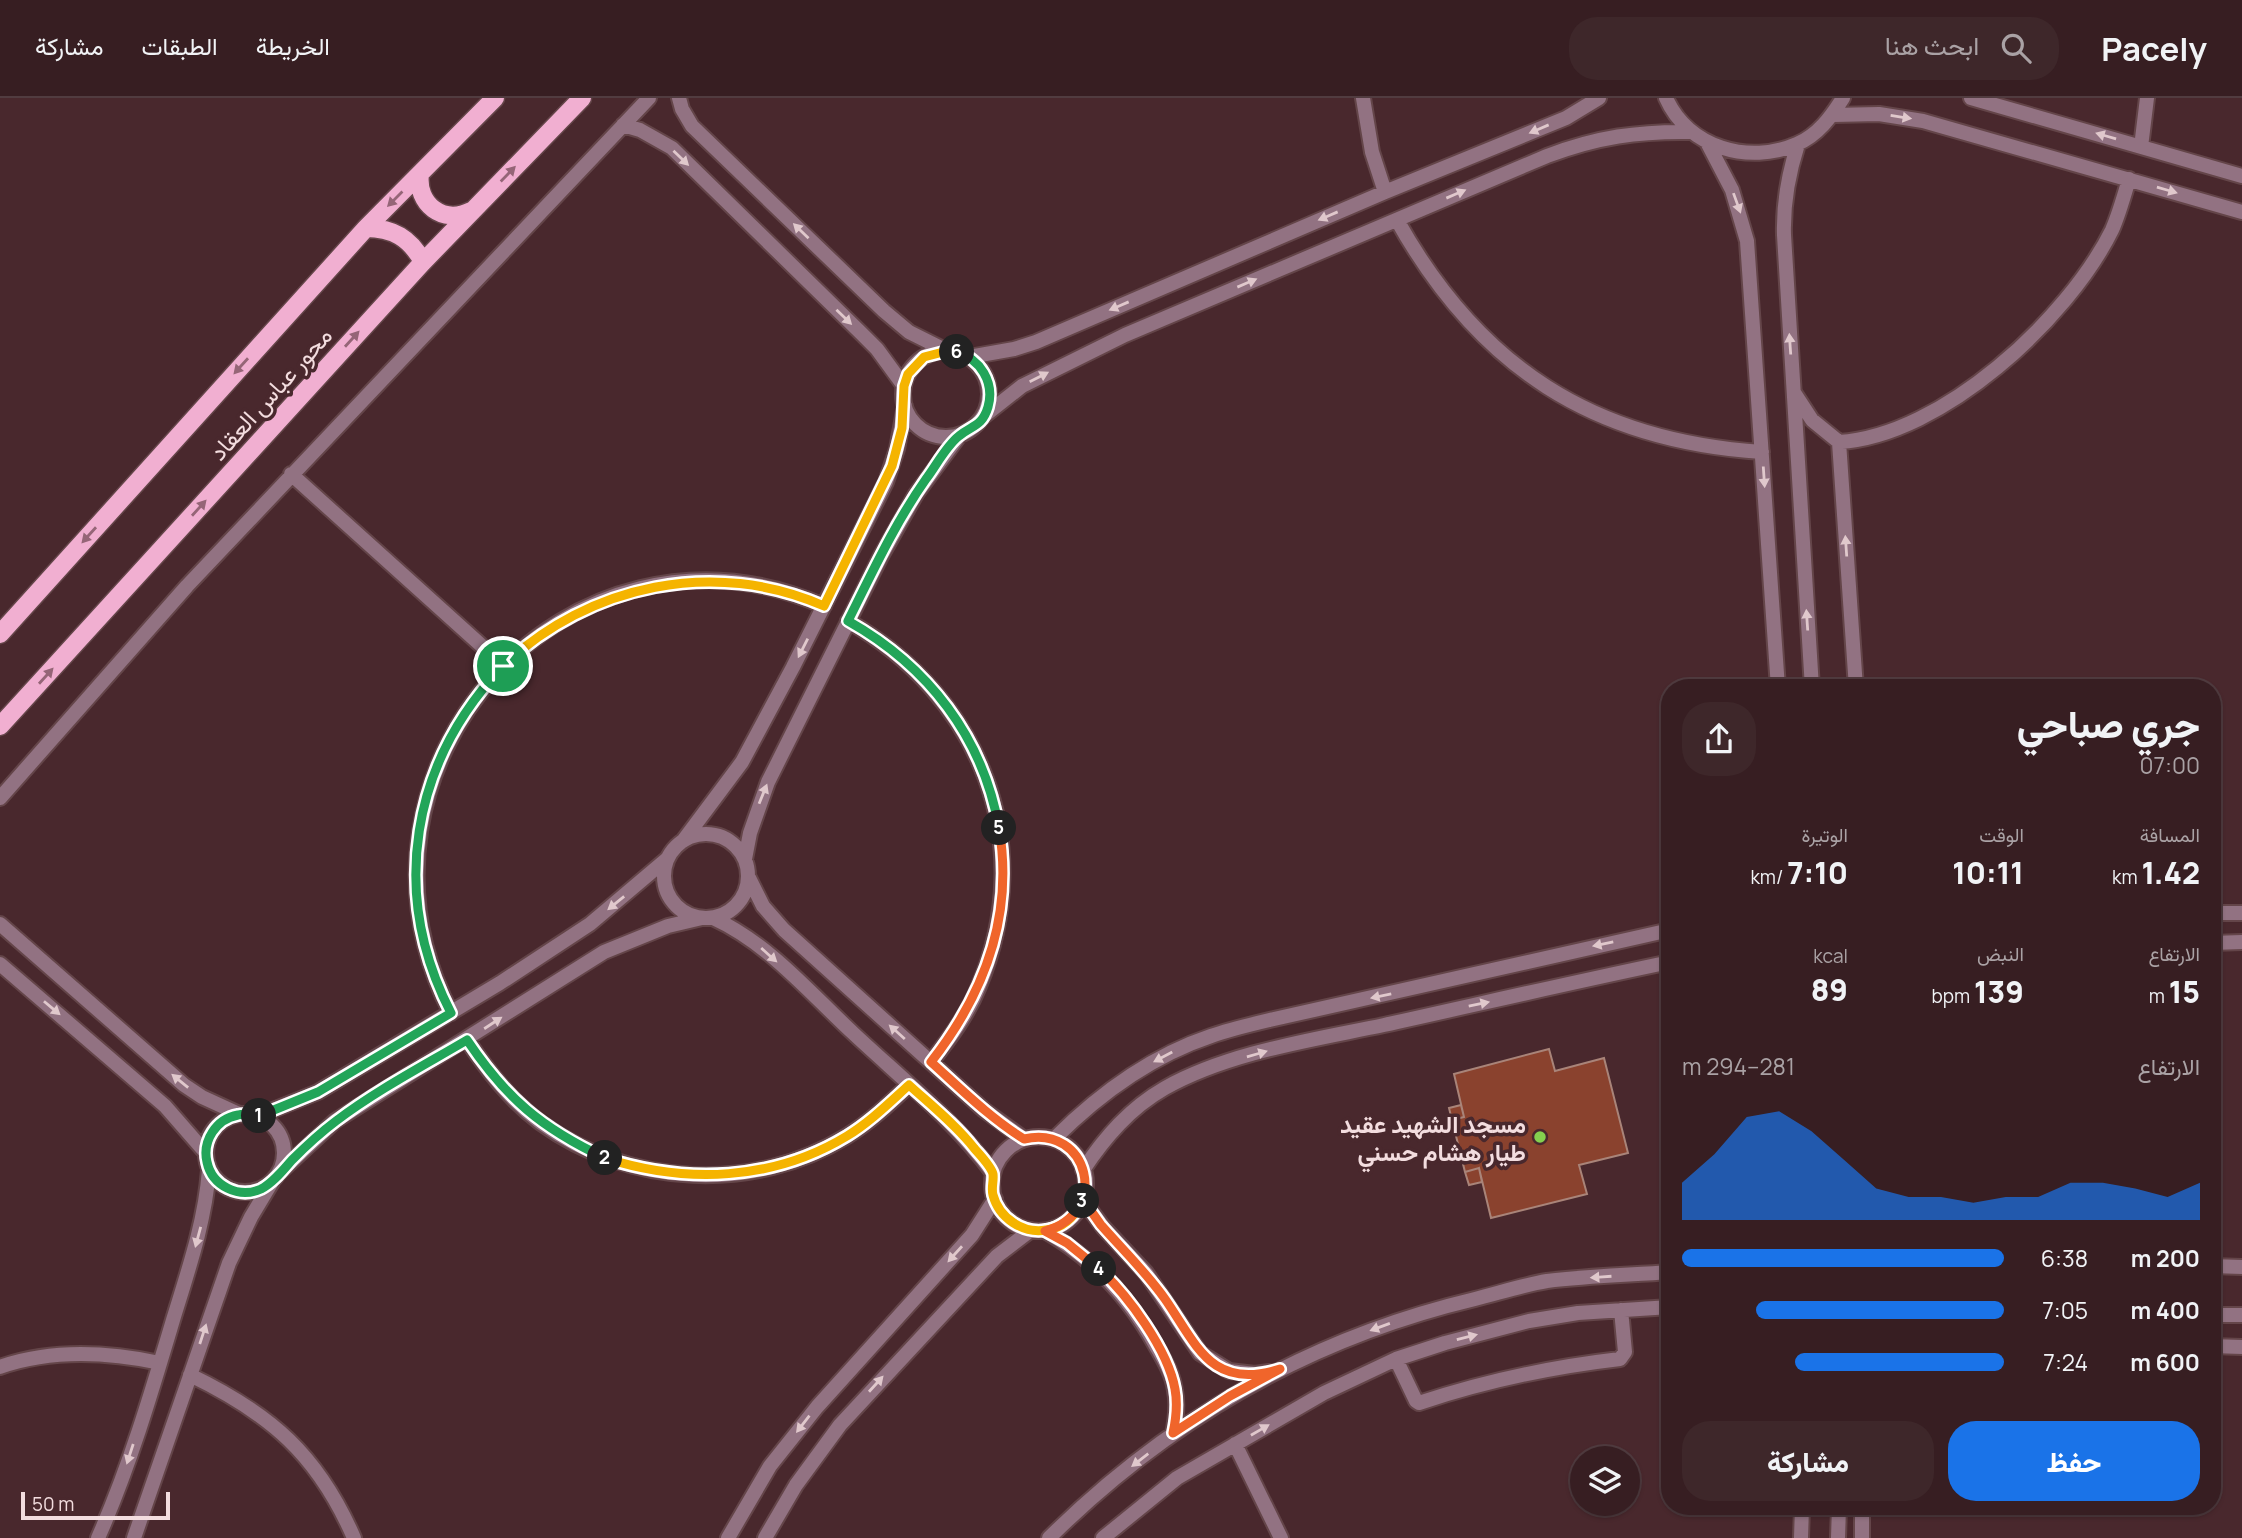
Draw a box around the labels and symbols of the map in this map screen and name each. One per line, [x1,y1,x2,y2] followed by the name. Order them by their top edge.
[1890,112,1912,123] one-way arrow
[1528,124,1549,135] one-way arrow
[2095,131,2116,141] one-way arrow
[673,149,690,166] one-way arrow
[500,166,516,183] one-way arrow
[2157,186,2178,196] one-way arrow
[1446,189,1467,200] one-way arrow
[387,191,403,207] one-way arrow
[1732,192,1743,213] one-way arrow
[1318,211,1339,222] one-way arrow
[792,222,809,239] one-way arrow
[1236,278,1257,289] one-way arrow
[1109,301,1130,312] one-way arrow
[835,308,852,324] one-way arrow
[201,319,339,467] street label: محور عباس العقاد
[344,330,360,348] one-way arrow
[1785,332,1796,354] one-way arrow
[940,334,974,370] pin: 6
[234,358,250,375] one-way arrow
[1029,371,1049,382] one-way arrow
[1759,467,1770,489] one-way arrow
[191,499,207,517] one-way arrow
[81,526,97,544] one-way arrow
[1841,535,1852,557] one-way arrow
[1802,608,1813,630] one-way arrow
[473,636,533,696] pin
[798,638,809,658] one-way arrow
[38,667,54,685] one-way arrow
[758,783,769,804] one-way arrow
[982,810,1016,846] pin: 5
[608,895,626,910] one-way arrow
[1592,938,1614,949] one-way arrow
[760,947,778,963] one-way arrow
[1370,990,1392,1001] one-way arrow
[1468,998,1490,1009] one-way arrow
[43,1000,61,1016] one-way arrow
[483,1016,503,1029] one-way arrow
[888,1024,906,1040] one-way arrow
[1247,1048,1268,1058] one-way arrow
[1153,1051,1173,1063] one-way arrow
[171,1073,189,1088] one-way arrow
[242,1098,276,1134] pin: 1
[1340,1107,1526,1173] place label: مسجد الشهيد عقيد طيار هشام حسني
[1532,1129,1548,1145] marker: مسجد الشهيد عقيد طيار هشام حسني
[588,1140,622,1176] pin: 2
[1064,1184,1100,1218] pin: 3
[192,1227,202,1248] one-way arrow
[948,1246,963,1263] one-way arrow
[1082,1252,1116,1286] pin: 4
[1590,1272,1612,1283] one-way arrow
[1370,1322,1391,1333] one-way arrow
[199,1324,209,1345] one-way arrow
[1456,1331,1478,1342] one-way arrow
[868,1376,884,1393] one-way arrow
[797,1415,811,1433] one-way arrow
[1250,1424,1269,1436] one-way arrow
[124,1444,135,1465] one-way arrow
[1131,1452,1149,1467] one-way arrow
[21,1489,170,1521] scale bar

